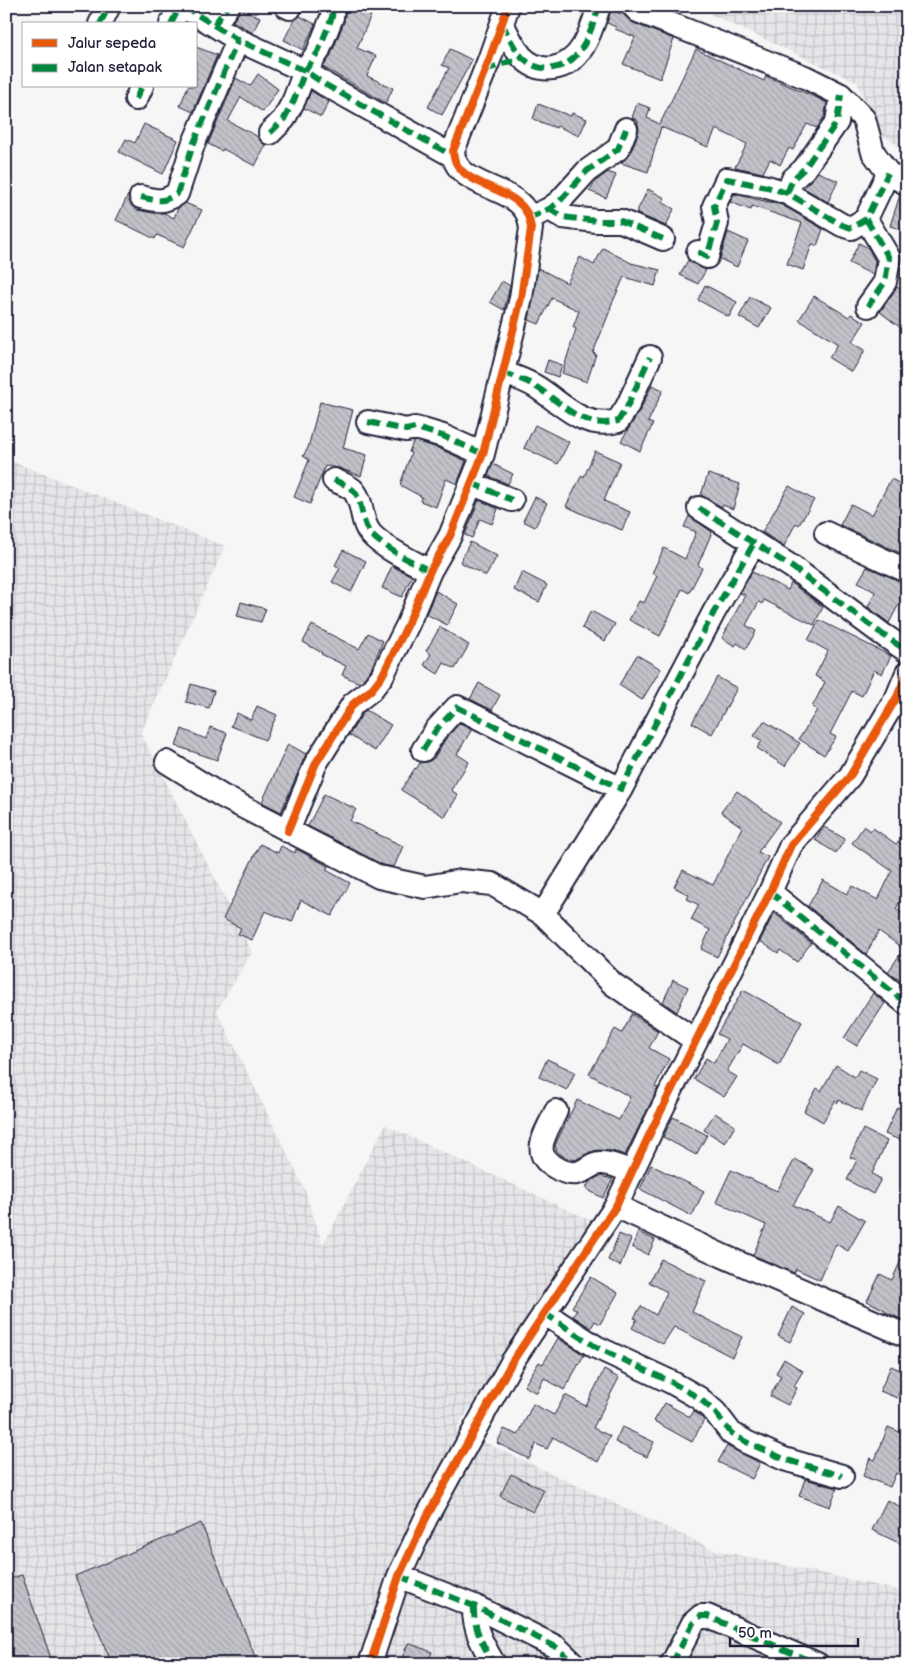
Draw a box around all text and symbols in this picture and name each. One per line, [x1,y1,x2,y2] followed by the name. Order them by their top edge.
[22,22,198,88] legend
[68,34,156,53] text: Jalur sepeda
[68,58,162,77] text: Jalan setapak
[730,1615,858,1647] scale bar
[738,1624,772,1643] text: 50 m

